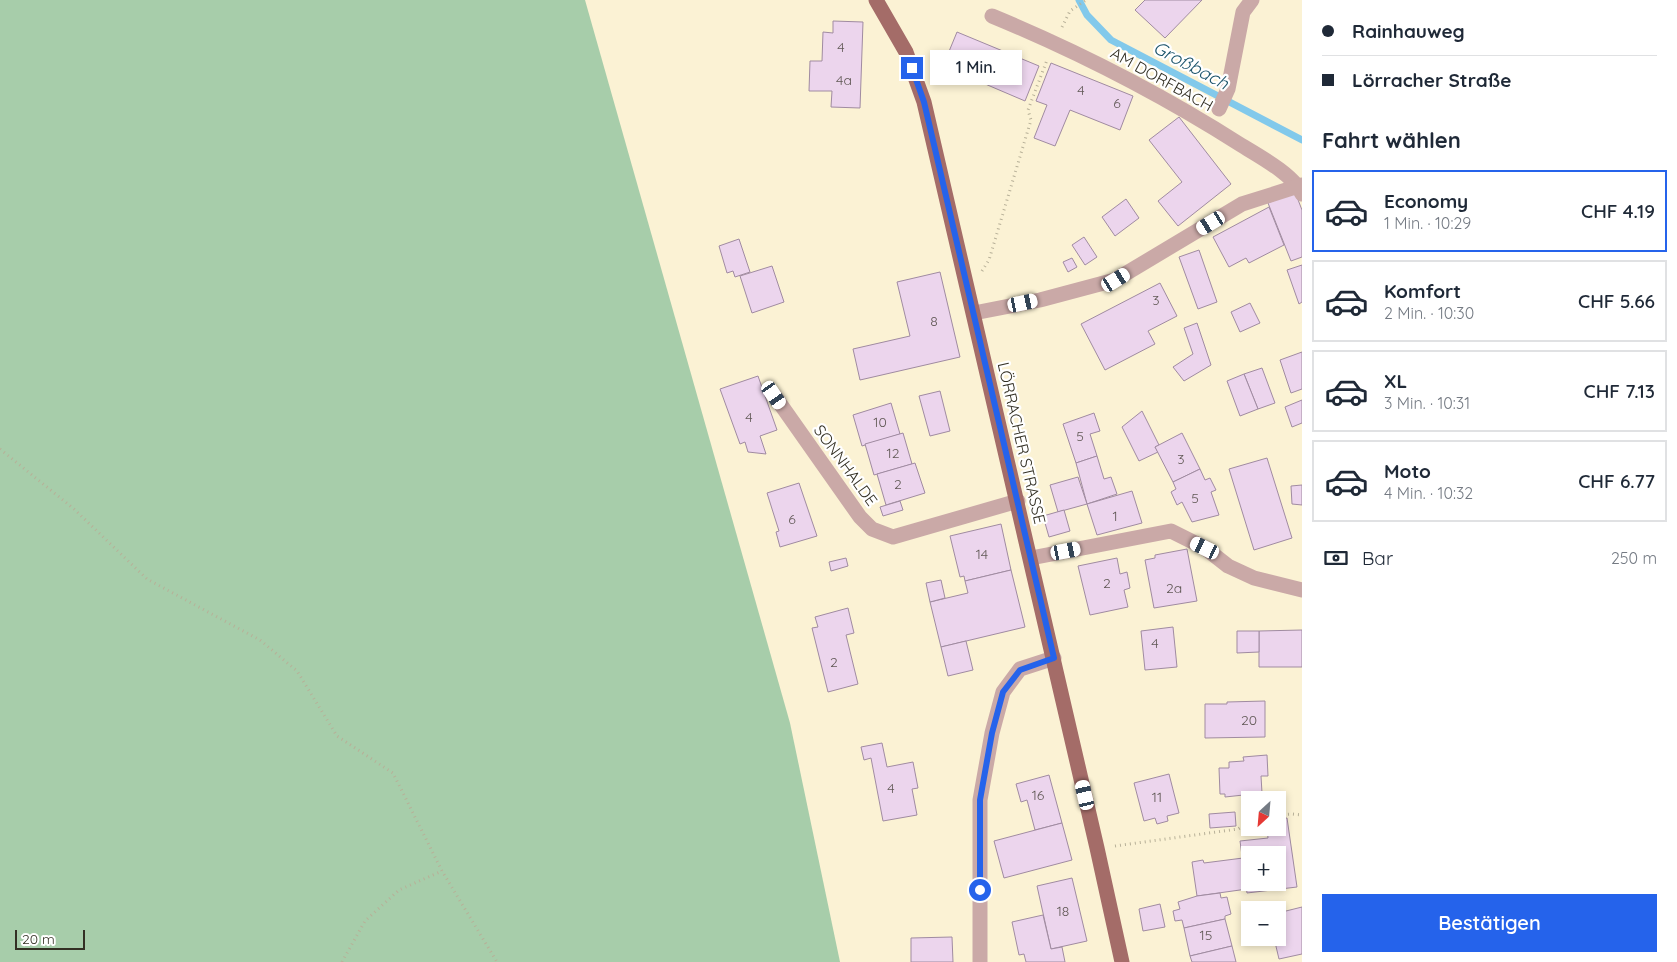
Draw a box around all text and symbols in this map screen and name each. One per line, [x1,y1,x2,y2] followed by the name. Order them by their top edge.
[1352,19,1465,43] text: Rainhauweg
[1149,36,1233,95] water label: Großbach
[837,38,845,56] house number: 4
[1107,43,1217,115] street label: AM DORFBACH
[930,50,1022,86] callout: 1 Min.
[901,57,923,79] route end
[956,57,996,77] text: 1 Min.
[1352,68,1511,92] text: Lörracher Straße
[836,71,852,89] house number: 4a
[1077,81,1085,99] house number: 4
[1113,94,1121,112] house number: 6
[1322,126,1461,154] text: Fahrt wählen
[1324,189,1369,234] icon: car
[1384,189,1468,213] text: Economy
[1581,199,1655,223] text: CHF 4.19
[1194,209,1227,237] car
[1384,213,1471,233] text: 1 Min. · 10:29
[1099,266,1132,294] car
[1324,279,1369,324] icon: car
[1384,279,1461,303] text: Komfort
[1578,289,1655,313] text: CHF 5.66
[1152,291,1160,309] house number: 3
[1006,293,1039,313] car
[1384,303,1474,323] text: 2 Min. · 10:30
[930,312,938,330] house number: 8
[994,360,1050,526] street label: LÖRRACHER STRASSE
[1324,369,1369,414] icon: car
[1384,369,1407,393] text: XL
[759,378,788,412] car
[1584,379,1655,403] text: CHF 7.13
[1384,393,1470,413] text: 3 Min. · 10:31
[745,408,753,426] house number: 4
[873,413,887,431] house number: 10
[810,420,882,510] street label: SONNHALDE
[1076,427,1084,445] house number: 5
[887,444,900,462] house number: 12
[1177,450,1185,468] house number: 3
[1324,459,1369,504] icon: car
[1384,459,1431,483] text: Moto
[1578,469,1655,493] text: CHF 6.77
[894,475,902,493] house number: 2
[1384,483,1473,503] text: 4 Min. · 10:32
[1191,489,1199,507] house number: 5
[1112,507,1118,525] house number: 1
[788,510,796,528] house number: 6
[1188,535,1221,561] car
[1049,541,1082,561] car
[1322,544,1350,572] icon: cash
[976,545,988,563] house number: 14
[1362,546,1393,570] text: Bar
[1611,548,1657,568] text: 250 m
[1103,574,1111,592] house number: 2
[1166,579,1182,597] house number: 2a
[1151,634,1159,652] house number: 4
[830,653,838,671] house number: 2
[1241,711,1257,729] house number: 20
[887,779,895,797] house number: 4
[1074,779,1095,811] car
[1032,786,1045,804] house number: 16
[1152,788,1162,806] house number: 11
[1241,791,1286,836] north arrow
[1241,791,1286,946] map controls
[1241,846,1286,891] button: +
[969,879,991,901] route start
[1322,894,1657,952] button: Bestätigen
[1241,901,1286,946] button: −
[1057,902,1069,920] house number: 18
[1200,926,1212,944] house number: 15
[15,927,85,950] scale bar
[22,930,55,948] text: 20 m

